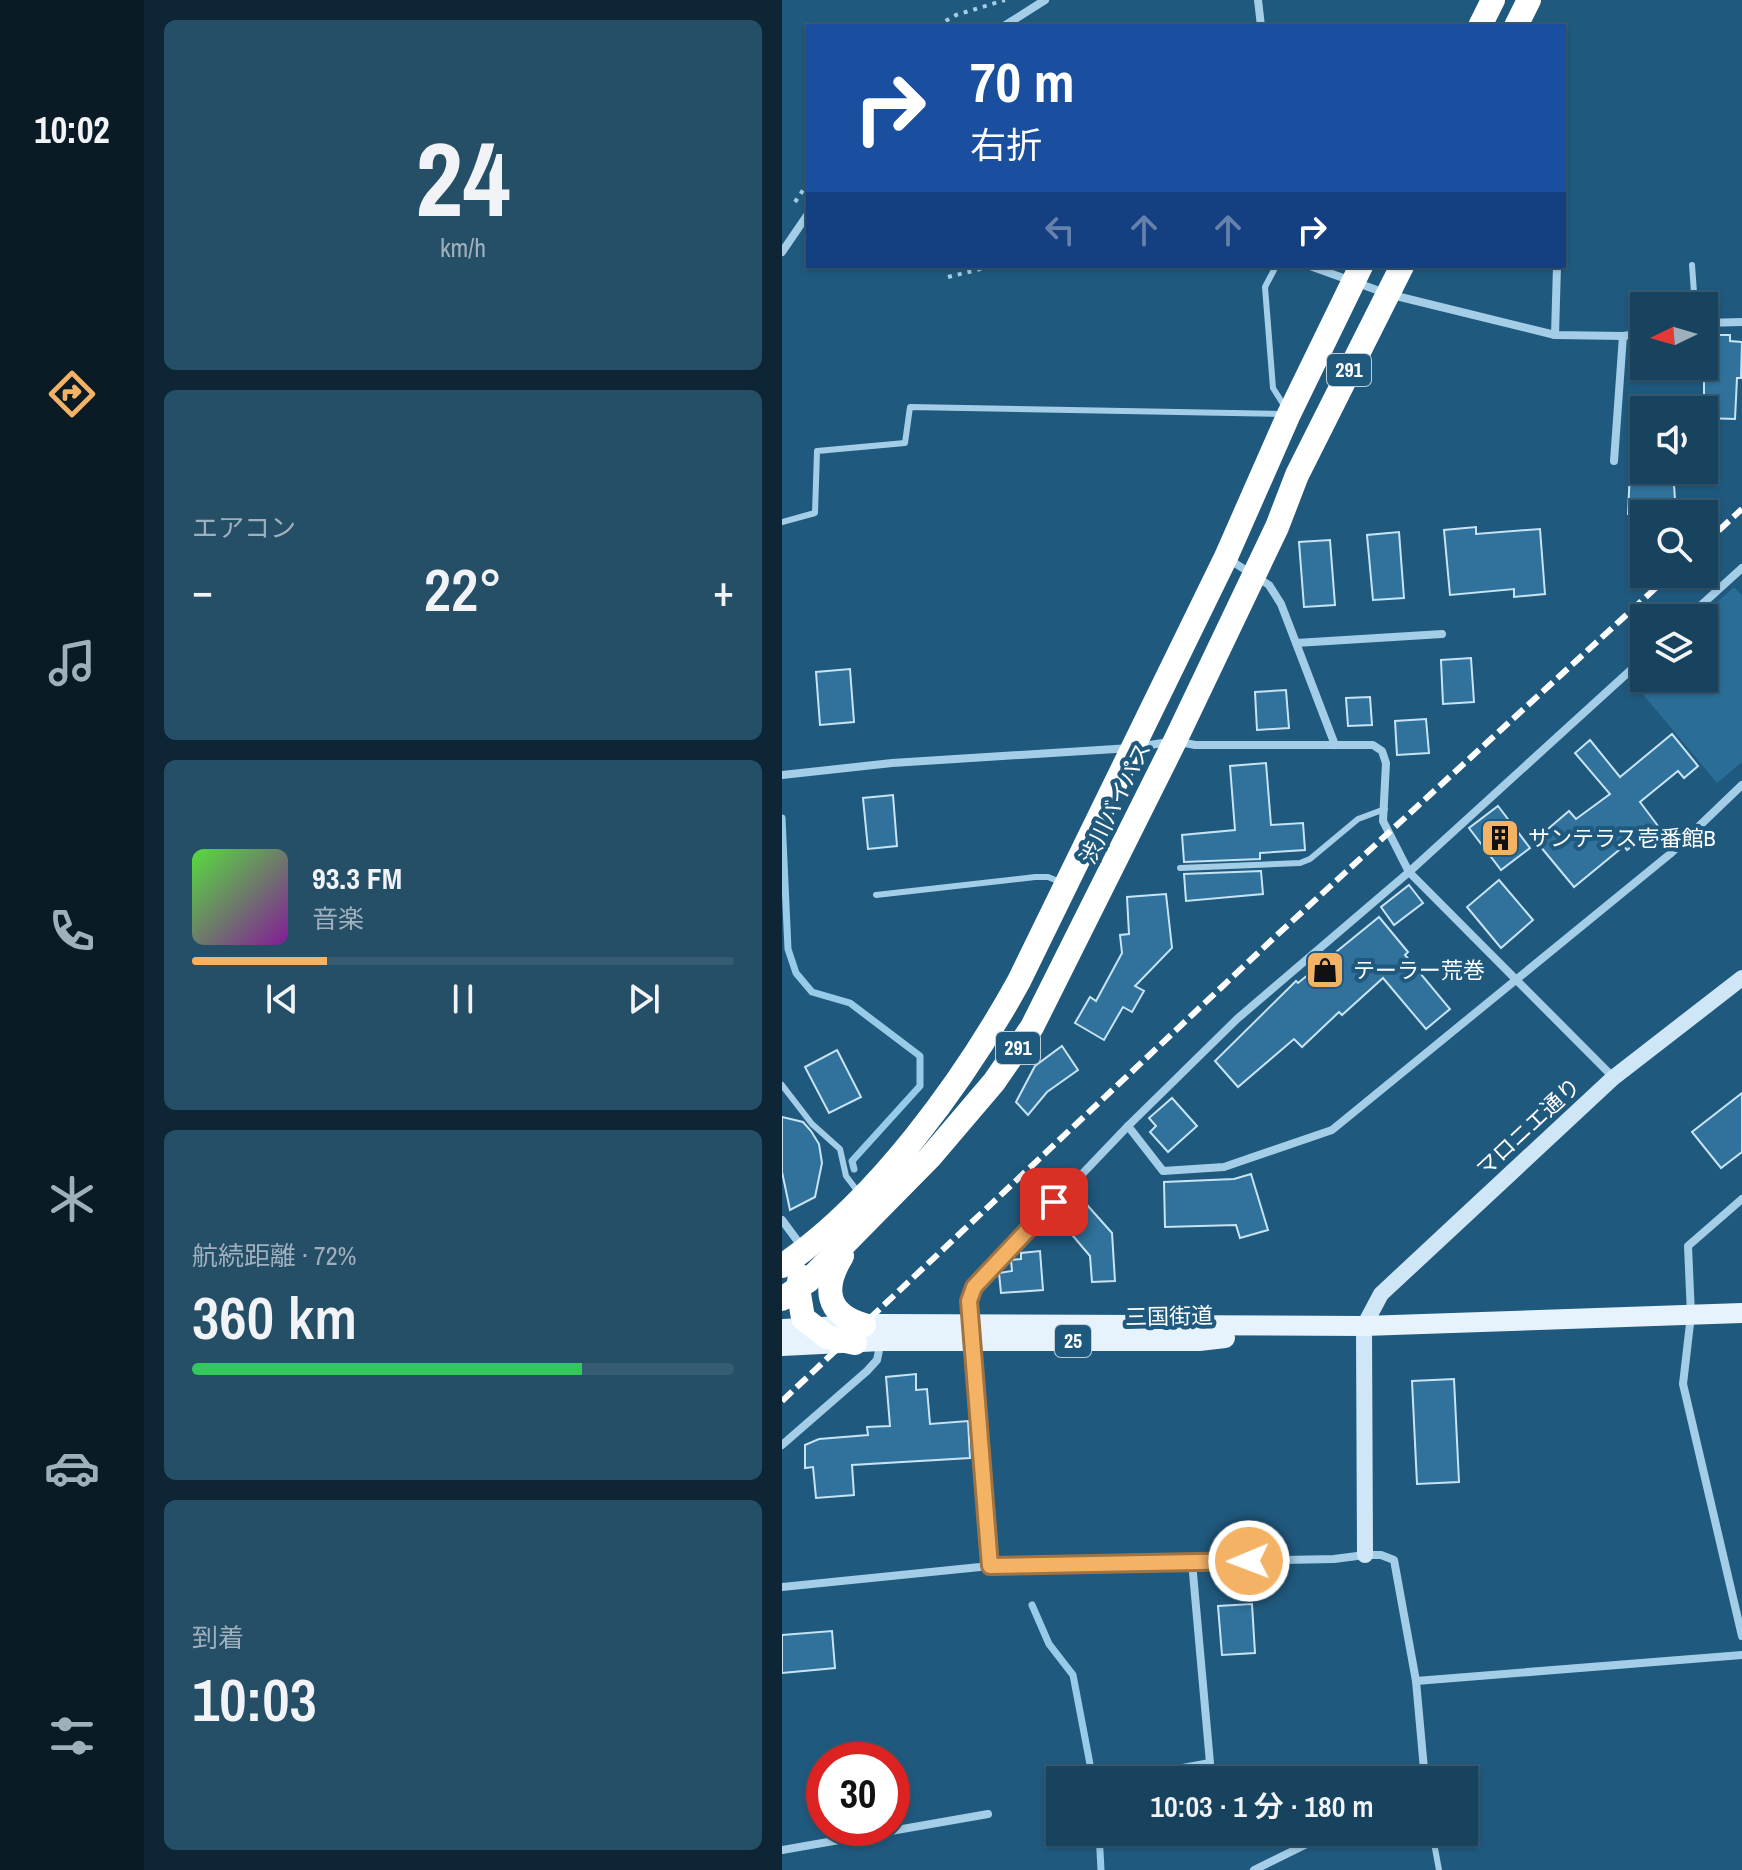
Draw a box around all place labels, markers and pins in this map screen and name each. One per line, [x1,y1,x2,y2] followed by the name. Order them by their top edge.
[1479,817,1521,859] building icon: サンテラス壱番館B
[1528,823,1716,853] place label: サンテラス壱番館B
[1304,949,1346,991] shop icon: テーラー荒巻
[1353,955,1485,985] place label: テーラー荒巻
[1020,1168,1088,1236] pin

